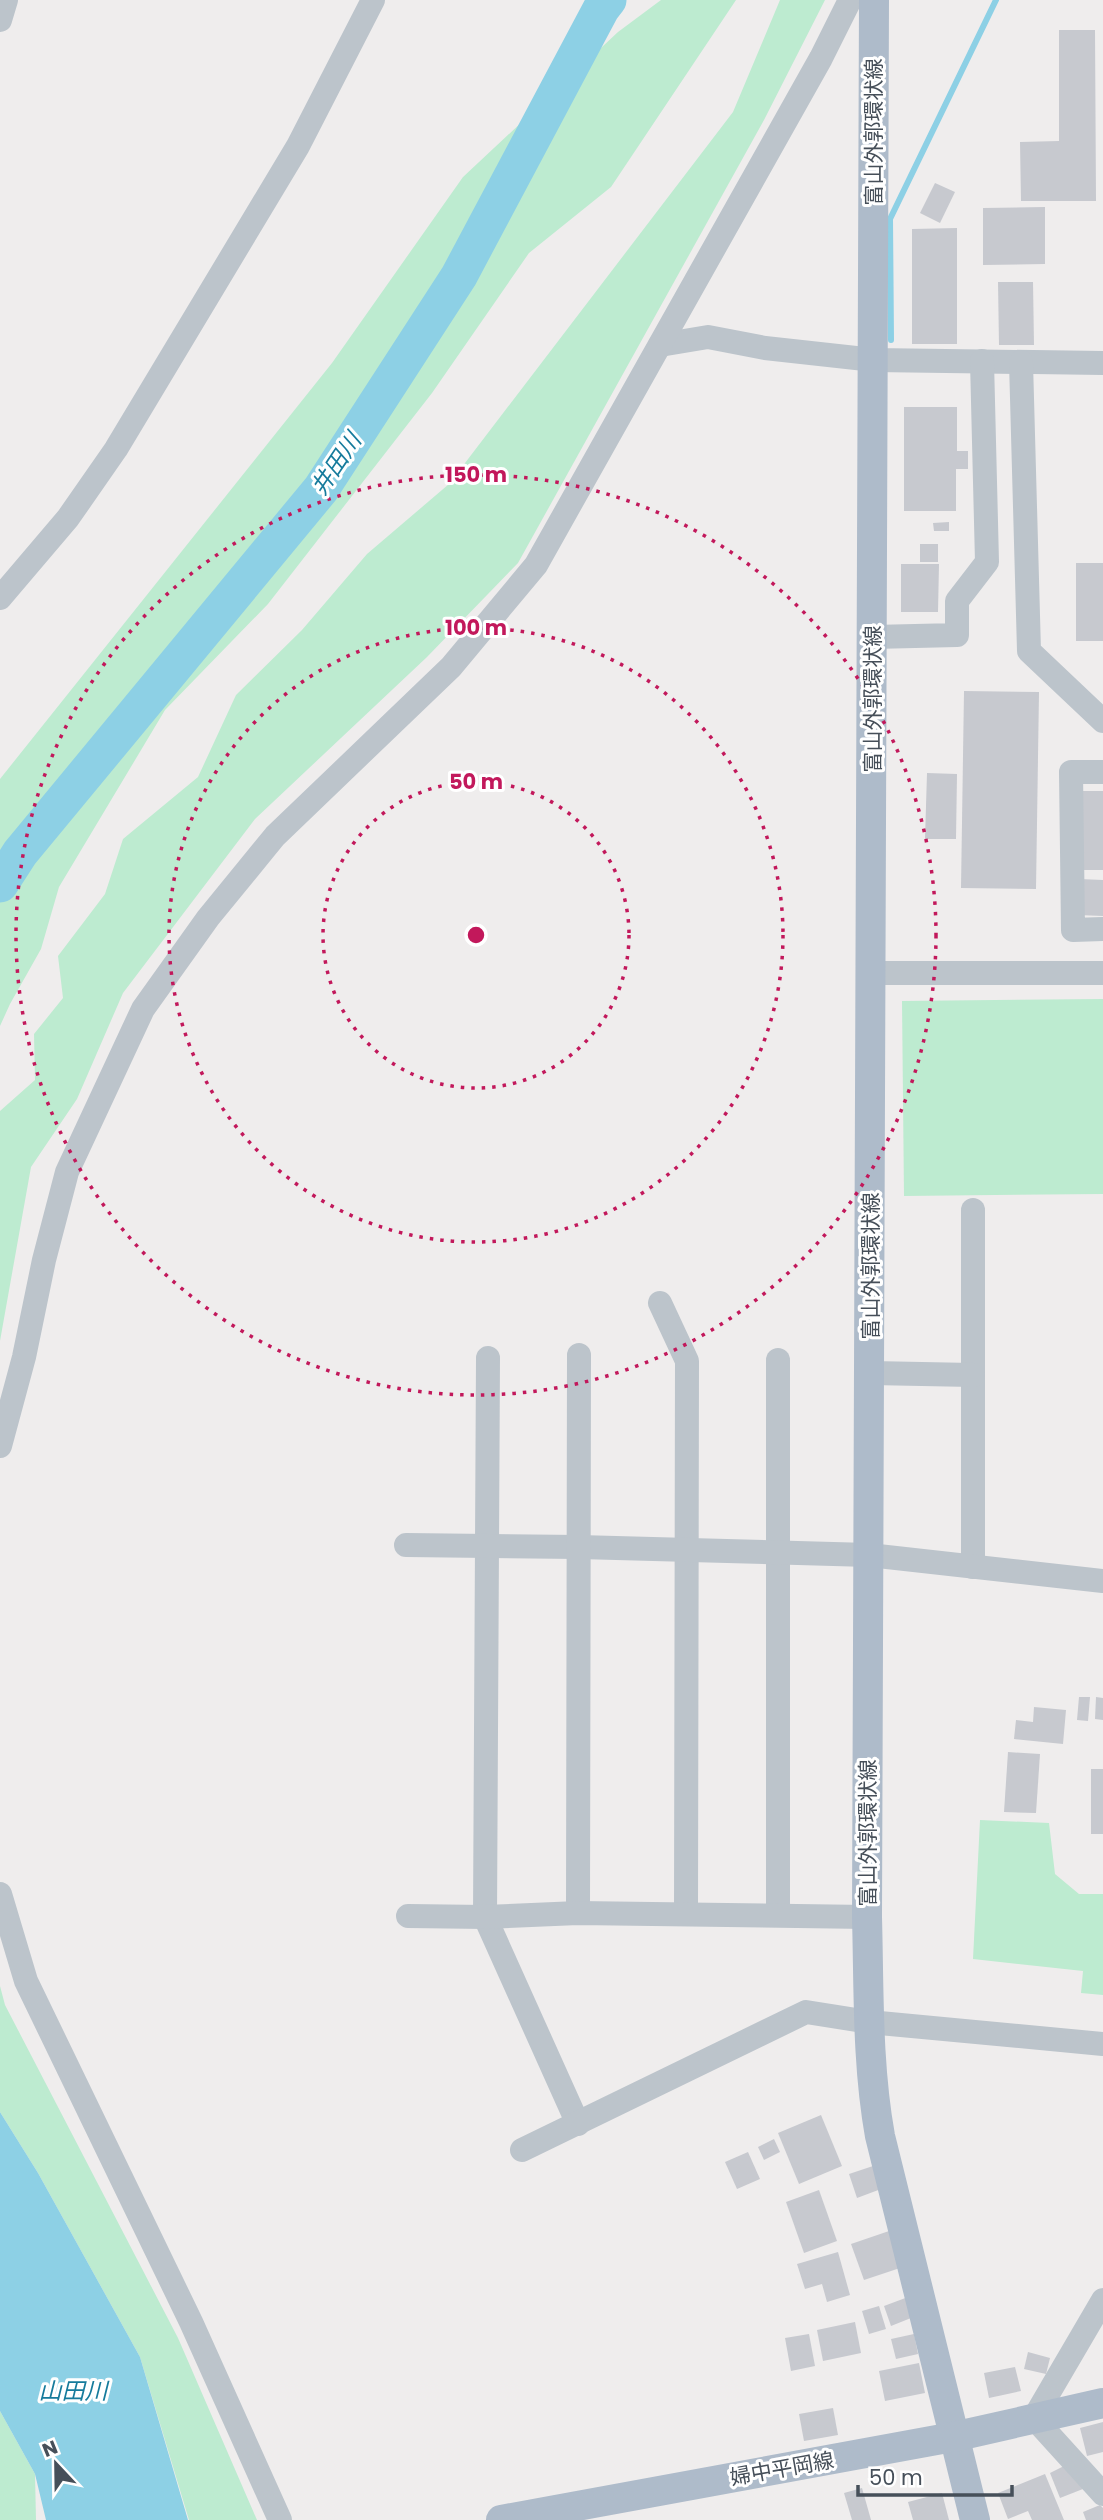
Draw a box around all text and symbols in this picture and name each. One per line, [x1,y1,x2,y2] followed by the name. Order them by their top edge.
[859,59,888,206] street label: 富山外郭環状線
[303,424,370,502] water label: 井田川
[445,460,507,489] text: 150 m
[445,613,507,642] text: 100 m
[858,626,887,773] street label: 富山外郭環状線
[449,767,503,796] text: 50 m
[464,923,488,947] centre of rings
[856,1193,885,1340] street label: 富山外郭環状線
[853,1760,882,1907] street label: 富山外郭環状線
[39,2375,111,2407] water label: 山田川
[21,2429,91,2499] north arrow
[38,2434,62,2464] text: N
[728,2445,836,2492] street label: 婦中平岡線
[858,2454,1012,2498] scale bar
[869,2463,923,2492] text: 50 m

